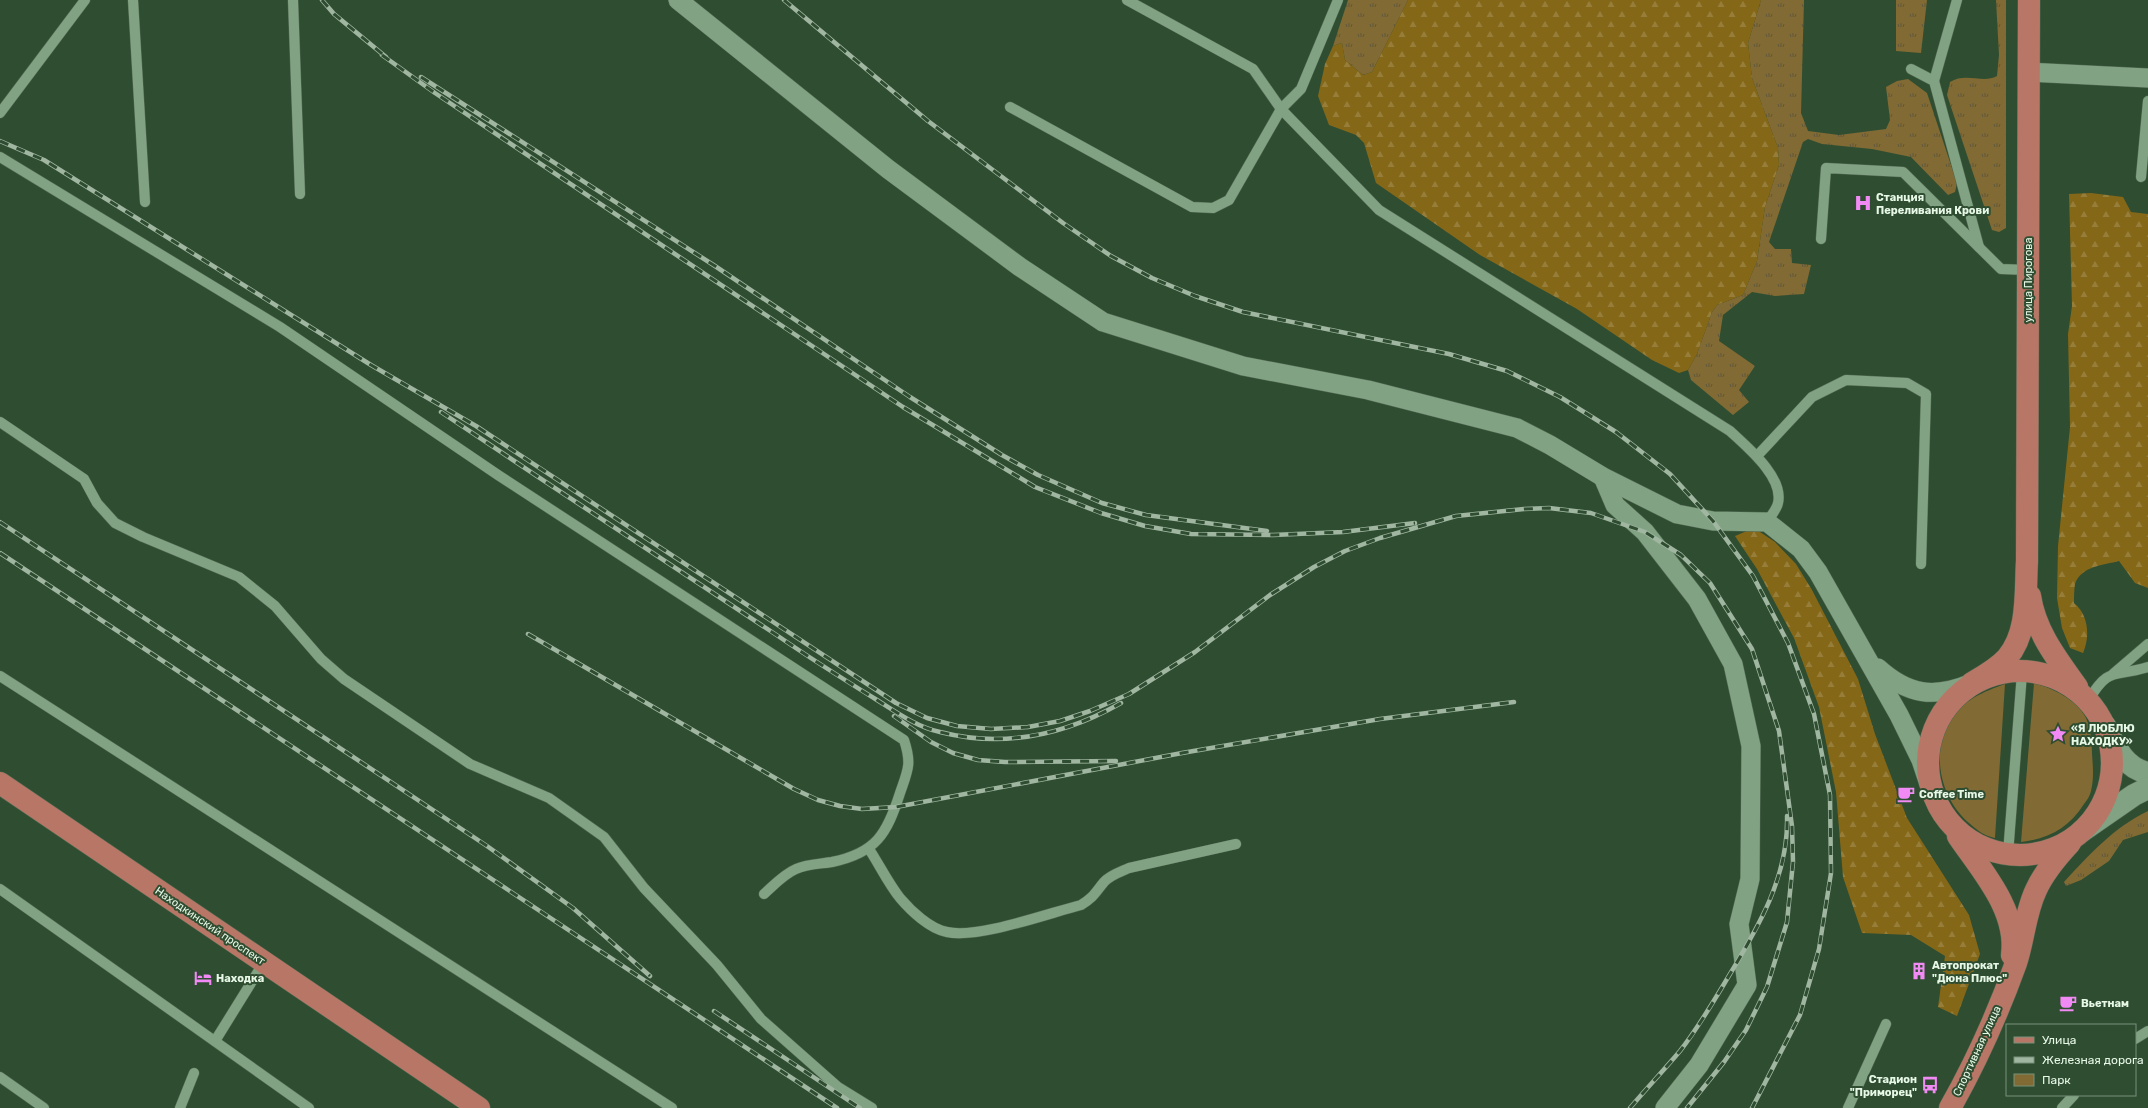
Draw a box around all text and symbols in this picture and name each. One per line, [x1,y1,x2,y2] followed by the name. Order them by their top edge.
[1876,191,1989,217] place label: Станция Переливания Крови
[1853,193,1873,213] hospital icon: Станция Переливания Крови
[2022,238,2035,322] street label: улица Пирогова
[2071,722,2135,748] place label: «Я ЛЮБЛЮ НАХОДКУ»
[2048,724,2068,744] place icon: «Я ЛЮБЛЮ НАХОДКУ»
[1896,784,1916,804] cafe icon: Coffee Time
[1919,788,1984,801] place label: Coffee Time
[153,884,268,968] street label: Находкинский проспект
[1932,959,2007,985] place label: Автопрокат "Дюна Плюс"
[1909,961,1929,981] building icon: Автопрокат "Дюна Плюс"
[193,968,213,988] hotel icon: Находка
[216,972,264,985] place label: Находка
[2058,993,2078,1013] cafe icon: Вьетнам
[2081,997,2129,1010] place label: Вьетнам
[1950,1004,2004,1098] street label: Спортивная улица
[2006,1024,2136,1096] legend
[2042,1033,2076,1047] text: Улица
[2042,1053,2144,1067] text: Железная дорога
[1850,1073,1917,1099] place label: Стадион "Приморец"
[2042,1073,2071,1087] text: Парк
[1920,1075,1940,1095] bus stop icon: Стадион "Приморец"

